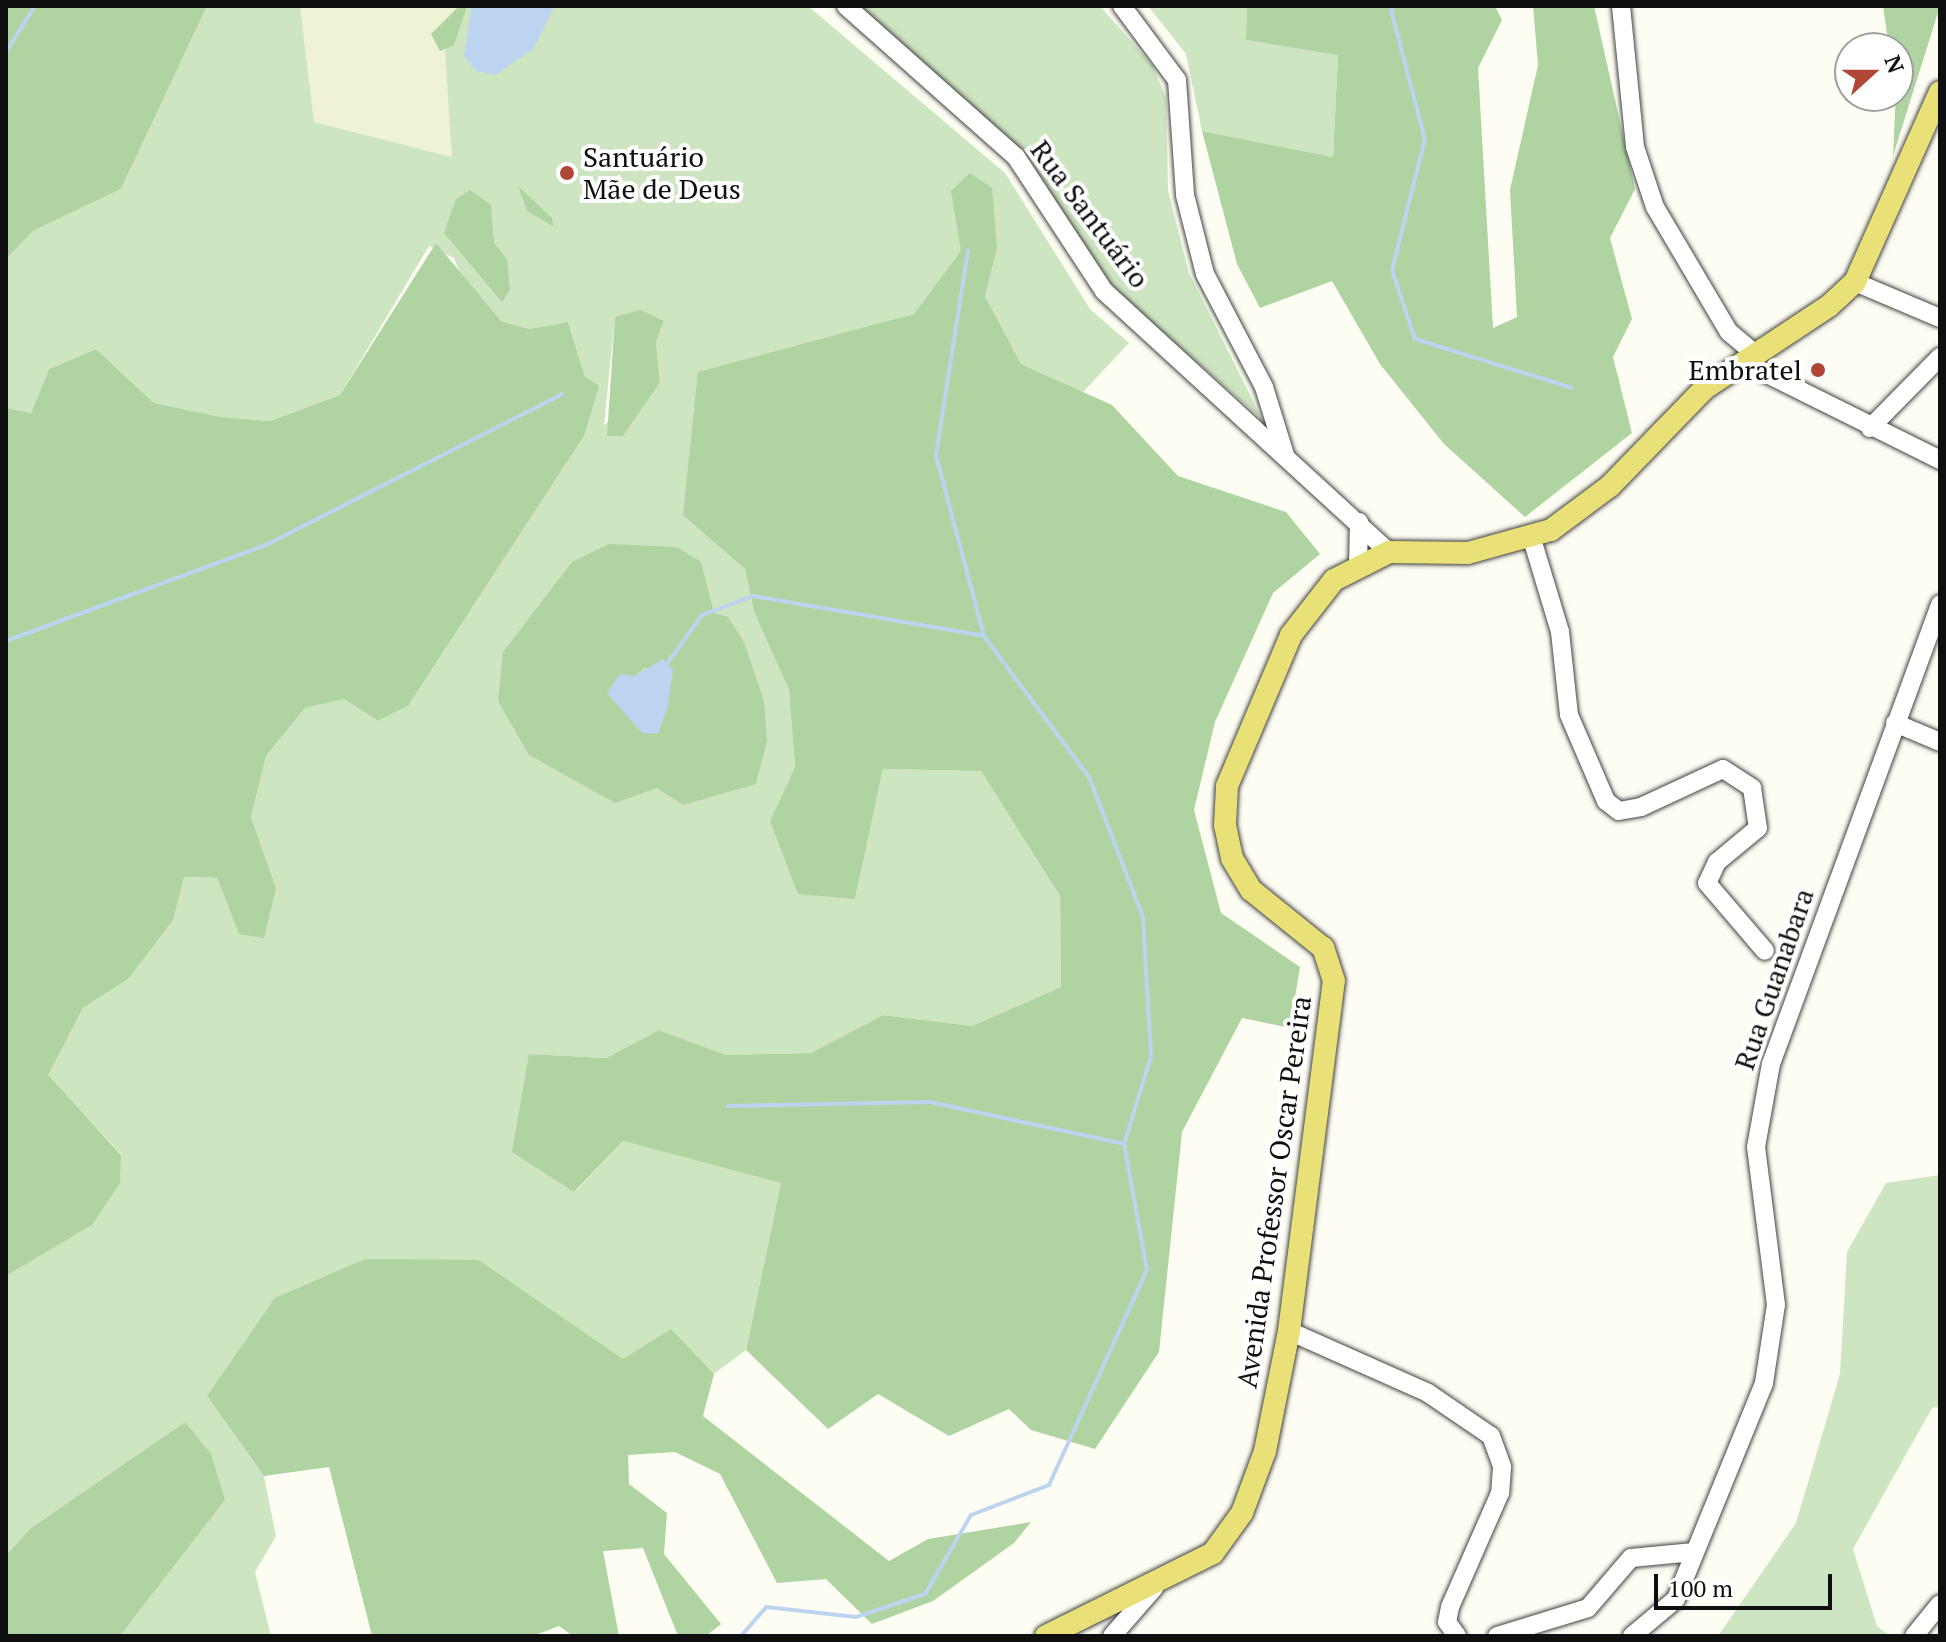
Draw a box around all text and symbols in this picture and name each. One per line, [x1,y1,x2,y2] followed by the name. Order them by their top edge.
[1834,32,1914,112] north arrow
[1878,51,1912,77] text: N
[1024,134,1156,294] street label: Rua Santuário
[583,140,741,206] place label: Santuário Mãe de Deus
[558,164,576,182] marker: Santuário Mãe de Deus
[1688,353,1802,387] place label: Embratel
[1809,361,1827,379] marker: Embratel
[1727,884,1821,1074] street label: Rua Guanabara
[1230,994,1318,1390] street label: Avenida Professor Oscar Pereira
[1658,1558,1836,1608] scale bar
[1668,1572,1733,1604] text: 100 m

